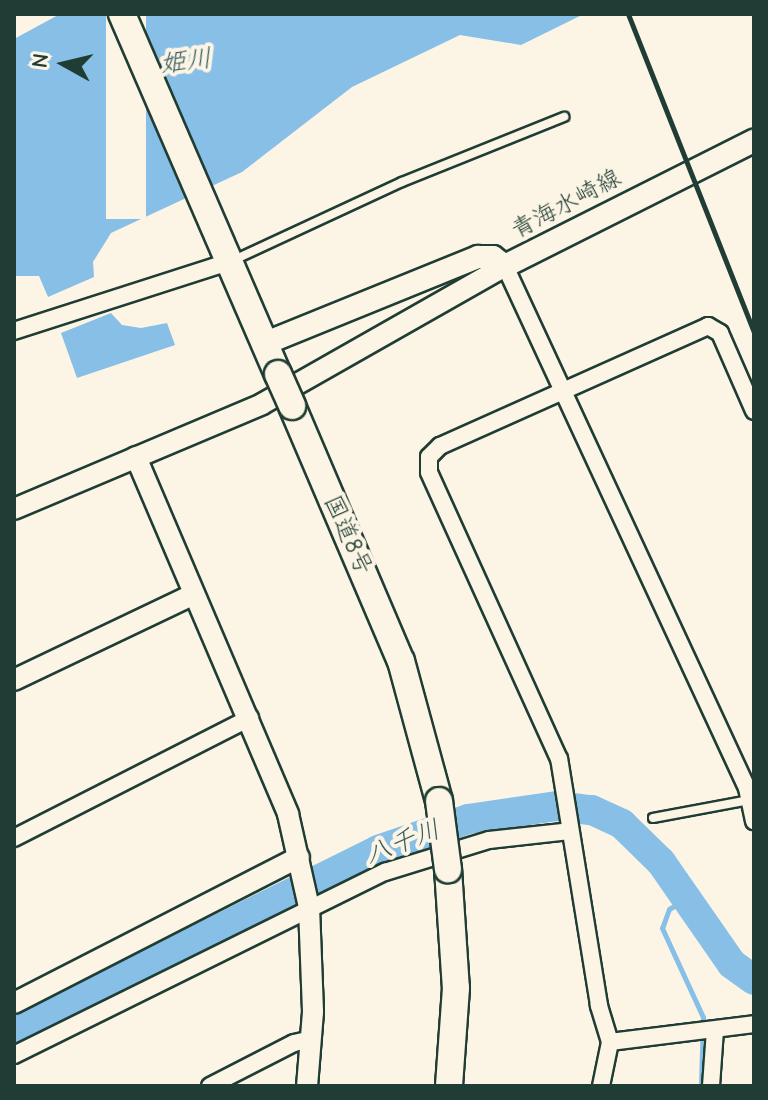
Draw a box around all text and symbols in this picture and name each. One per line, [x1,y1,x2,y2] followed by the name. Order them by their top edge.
[24,24,104,104] north arrow
[158,43,214,81] water label: 姫川
[26,52,54,70] text: N
[506,163,626,245] street label: 青海水崎線
[318,491,378,579] street label: 国道8号
[361,814,445,872] water label: 八千川

